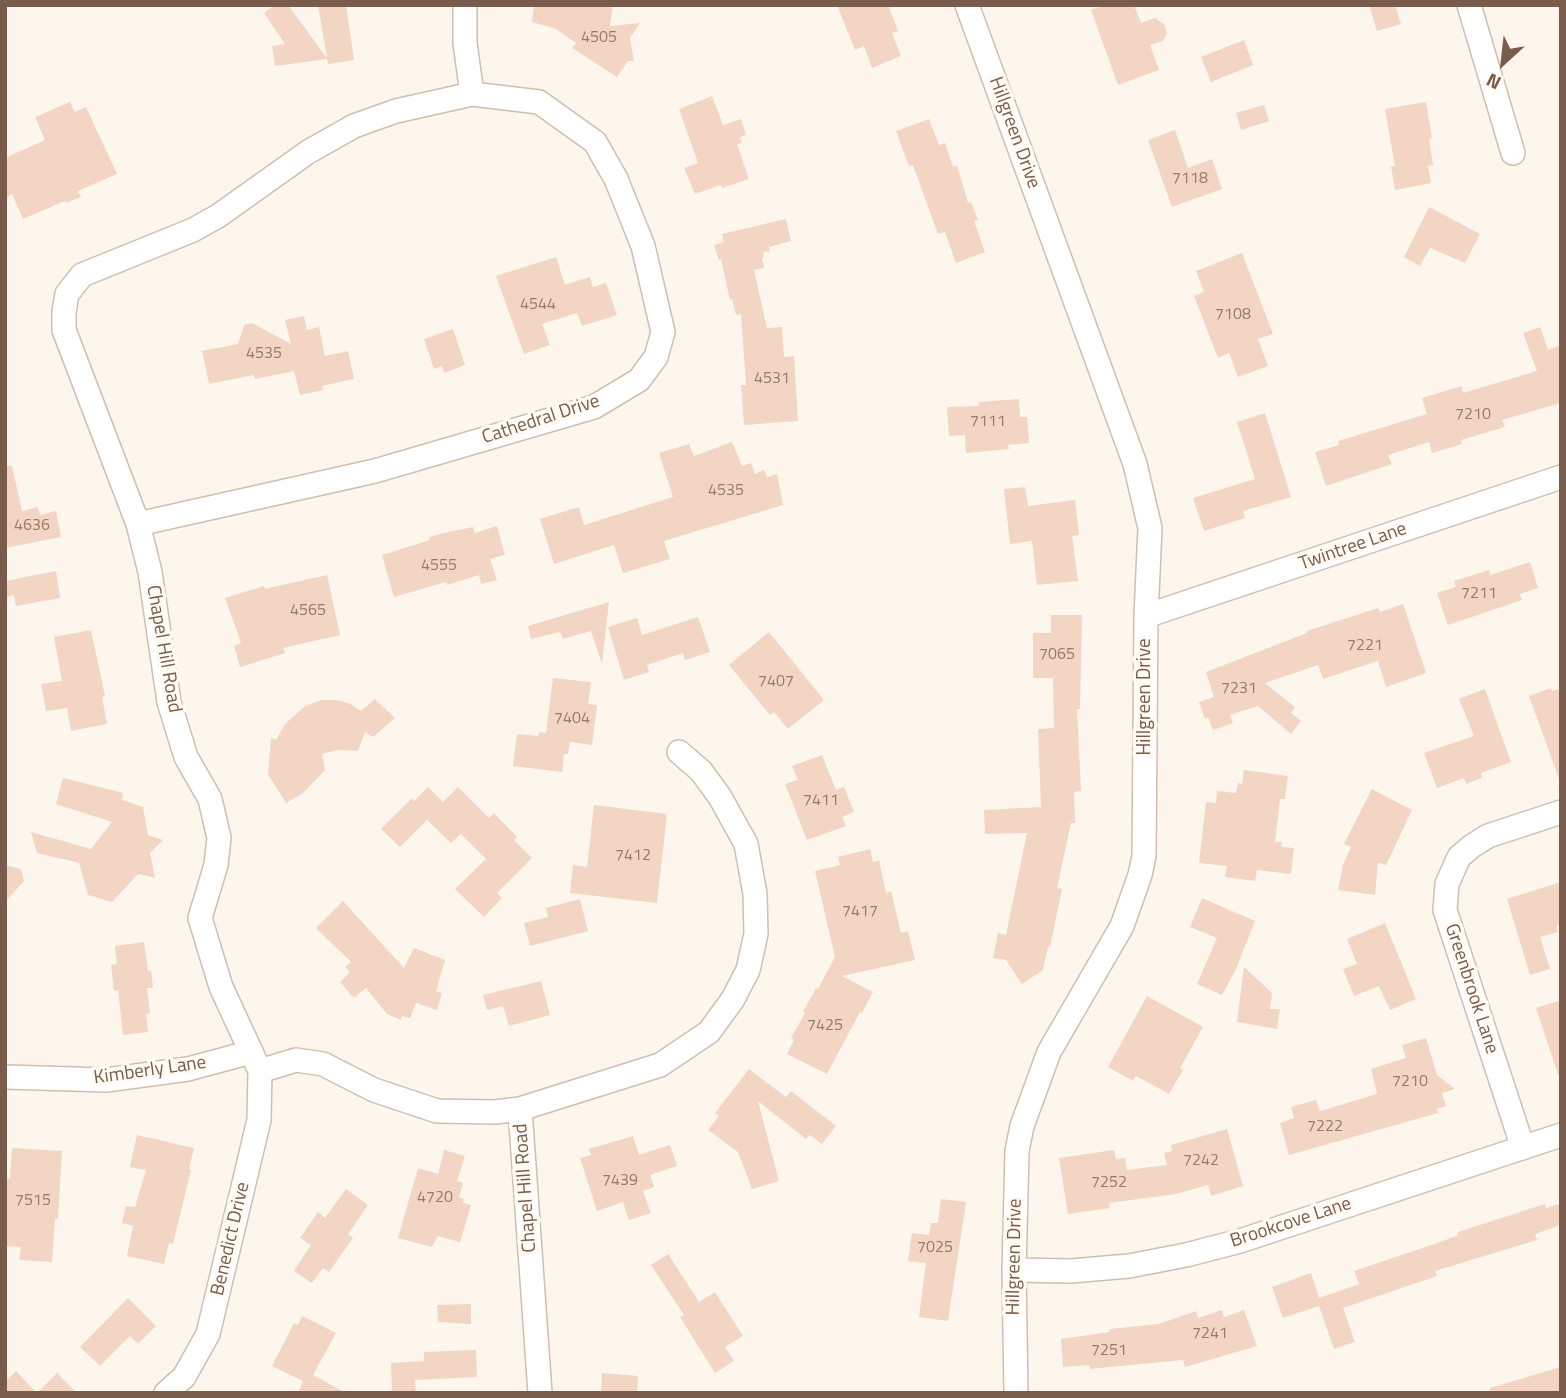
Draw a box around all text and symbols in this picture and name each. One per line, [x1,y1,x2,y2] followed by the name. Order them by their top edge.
[581,28,617,48] house number: 4505
[1468,28,1538,98] north arrow
[1481,66,1506,98] text: N
[983,74,1045,192] street label: Hillgreen Drive
[1172,169,1208,189] house number: 7118
[520,295,556,315] house number: 4544
[1215,305,1251,325] house number: 7108
[246,344,282,364] house number: 4535
[754,369,790,389] house number: 4531
[479,390,603,450] street label: Cathedral Drive
[1455,405,1491,425] house number: 7210
[970,412,1006,432] house number: 7111
[708,481,744,501] house number: 4535
[14,516,50,536] house number: 4636
[1296,518,1410,576] street label: Twintree Lane
[421,556,457,576] house number: 4555
[141,583,185,715] street label: Chapel Hill Road
[1461,584,1497,604] house number: 7211
[290,601,326,621] house number: 4565
[1347,636,1383,656] house number: 7221
[1134,638,1156,756] street label: Hillgreen Drive
[1039,645,1075,665] house number: 7065
[758,672,794,692] house number: 7407
[1221,679,1257,699] house number: 7231
[554,709,590,729] house number: 7404
[803,791,839,811] house number: 7411
[615,846,651,866] house number: 7412
[842,902,878,922] house number: 7417
[1439,921,1503,1057] street label: Greenbrook Lane
[807,1016,843,1036] house number: 7425
[92,1052,208,1090] street label: Kimberly Lane
[1392,1072,1428,1092] house number: 7210
[1307,1117,1343,1137] house number: 7222
[510,1123,542,1253] street label: Chapel Hill Road
[1183,1151,1219,1171] house number: 7242
[602,1171,638,1191] house number: 7439
[1091,1173,1127,1193] house number: 7252
[207,1180,255,1298] street label: Benedict Drive
[417,1188,453,1208] house number: 4720
[15,1191,51,1211] house number: 7515
[1227,1193,1355,1253] street label: Brookcove Lane
[1003,1198,1027,1316] street label: Hillgreen Drive
[917,1238,953,1258] house number: 7025
[1192,1324,1228,1344] house number: 7241
[1091,1341,1127,1361] house number: 7251

